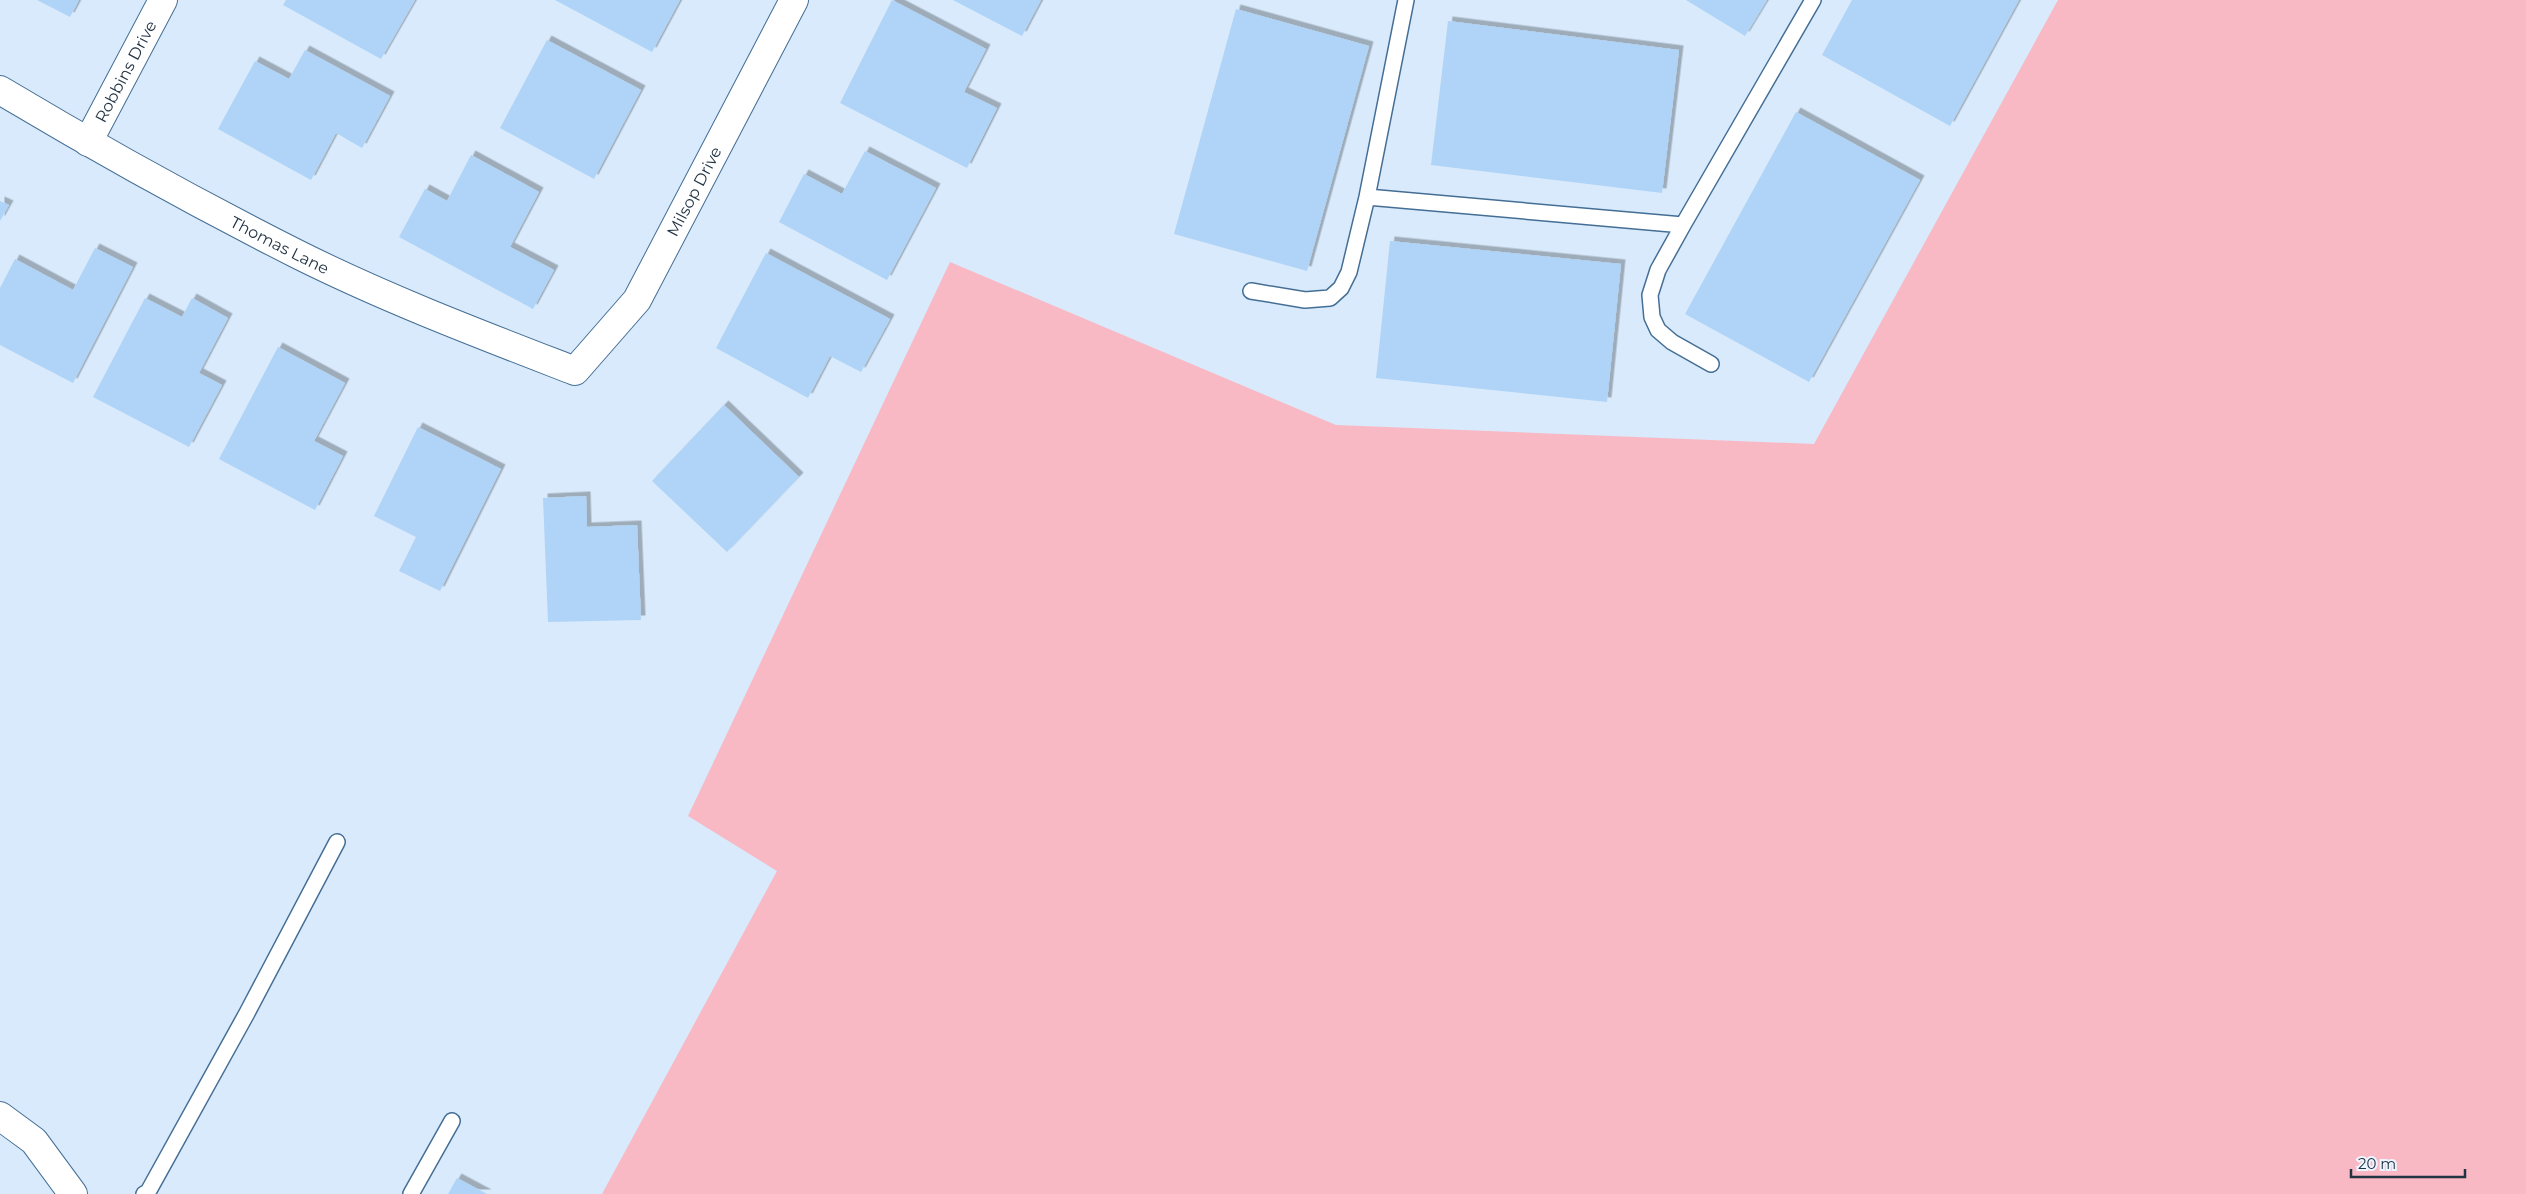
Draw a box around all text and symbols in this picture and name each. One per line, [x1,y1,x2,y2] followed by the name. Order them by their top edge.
[91,17,160,125] street label: Robbins Drive
[663,143,725,239] street label: Milsop Drive
[227,212,332,278] street label: Thomas Lane
[2351,1146,2465,1178] scale bar
[2358,1154,2396,1173] text: 20 m

